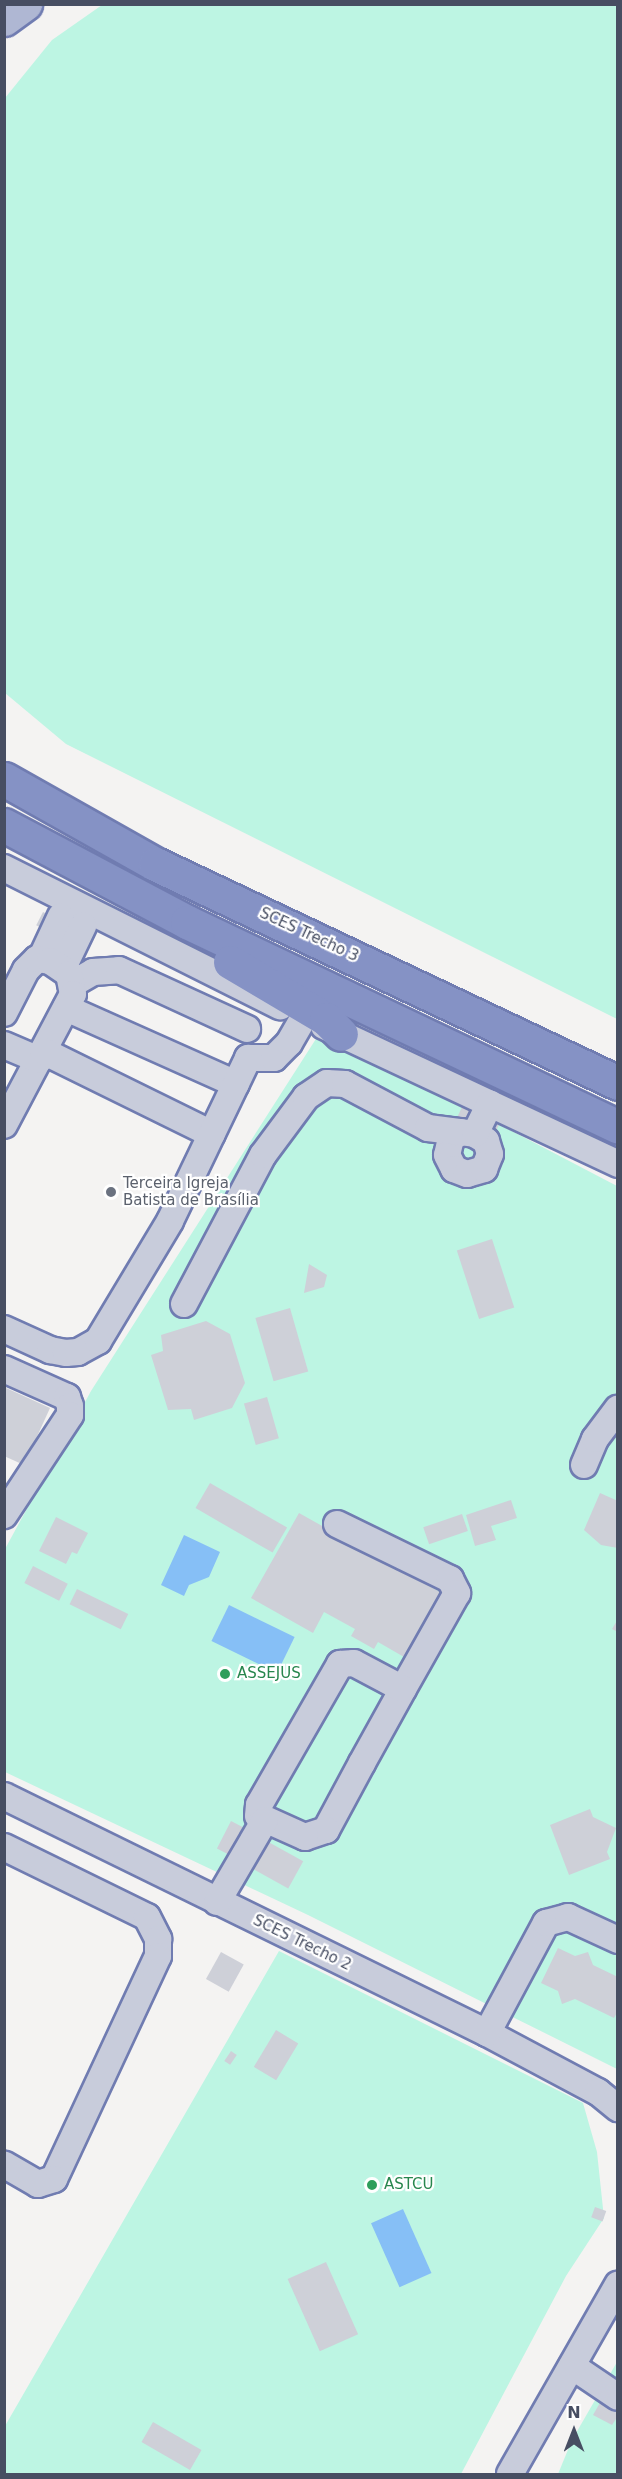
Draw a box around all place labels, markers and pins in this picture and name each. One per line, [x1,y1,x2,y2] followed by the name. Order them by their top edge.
[123,1174,259,1209] place label: Terceira Igreja Batista de Brasília
[104,1185,118,1199] marker: Terceira Igreja Batista de Brasília
[237,1665,301,1683] place label: ASSEJUS
[218,1667,232,1681] marker: ASSEJUS
[384,2176,434,2194] place label: ASTCU
[365,2178,379,2192] marker: ASTCU

